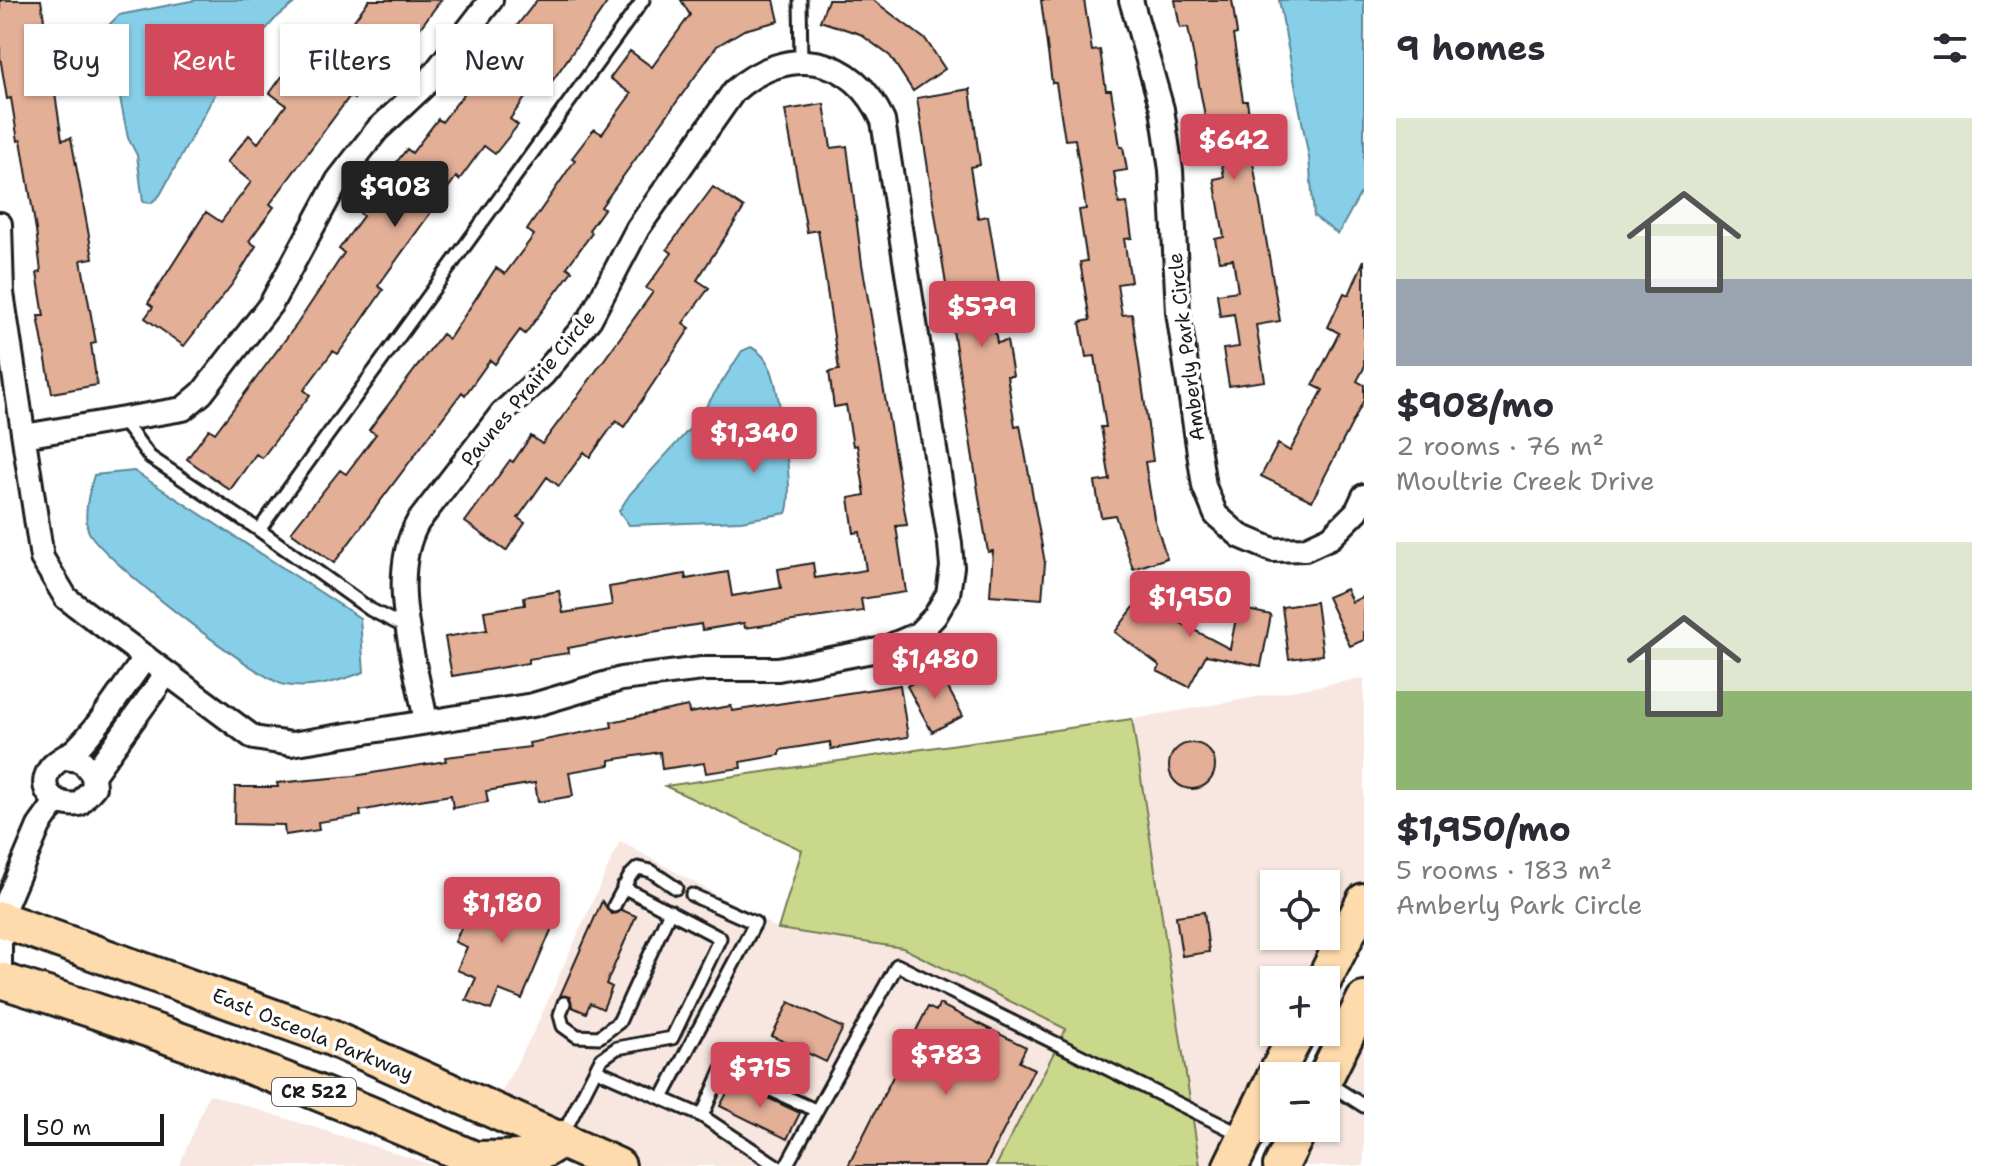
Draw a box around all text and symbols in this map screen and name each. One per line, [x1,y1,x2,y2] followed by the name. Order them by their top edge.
[24,24,129,96] chip: Buy
[145,24,264,96] chip: Rent
[280,24,420,96] chip: Filters
[436,24,553,96] chip: New
[1396,25,1545,71] text: 9 homes
[1928,26,1972,70] icon: filters
[1187,114,1281,182] pin: $642
[1199,122,1269,157] text: $642
[348,161,442,229] pin: $908
[359,169,431,204] text: $908
[1612,170,1756,314] icon: home
[1162,251,1210,443] street label: Amberly Park Circle
[935,281,1029,349] pin: $579
[947,289,1017,324] text: $579
[455,305,601,471] street label: Paunes Prairie Circle
[1396,382,1554,428] text: $908/mo
[689,407,819,475] pin: $1,340
[710,415,798,450] text: $1,340
[1396,428,1604,463] text: 2 rooms · 76 m²
[1396,463,1655,498] text: Moultrie Creek Drive
[1125,571,1255,639] pin: $1,950
[1148,579,1232,614] text: $1,950
[1612,594,1756,738] icon: home
[870,633,1000,701] pin: $1,480
[891,641,979,676] text: $1,480
[1396,806,1571,852] text: $1,950/mo
[1396,852,1612,887] text: 5 rooms · 183 m²
[1260,870,1340,1142] map controls
[1260,870,1340,950] button: locate
[437,877,567,945] pin: $1,180
[462,885,542,920] text: $1,180
[1396,887,1642,922] text: Amberly Park Circle
[1260,966,1340,1046] button: +
[209,982,417,1086] street label: East Osceola Parkway
[899,1029,993,1097] pin: $783
[910,1037,982,1072] text: $783
[713,1042,807,1110] pin: $715
[729,1050,791,1085] text: $715
[1260,1062,1340,1142] button: −
[272,1078,356,1106] road number: CR 522
[24,1110,164,1146] scale bar
[36,1113,91,1142] text: 50 m

